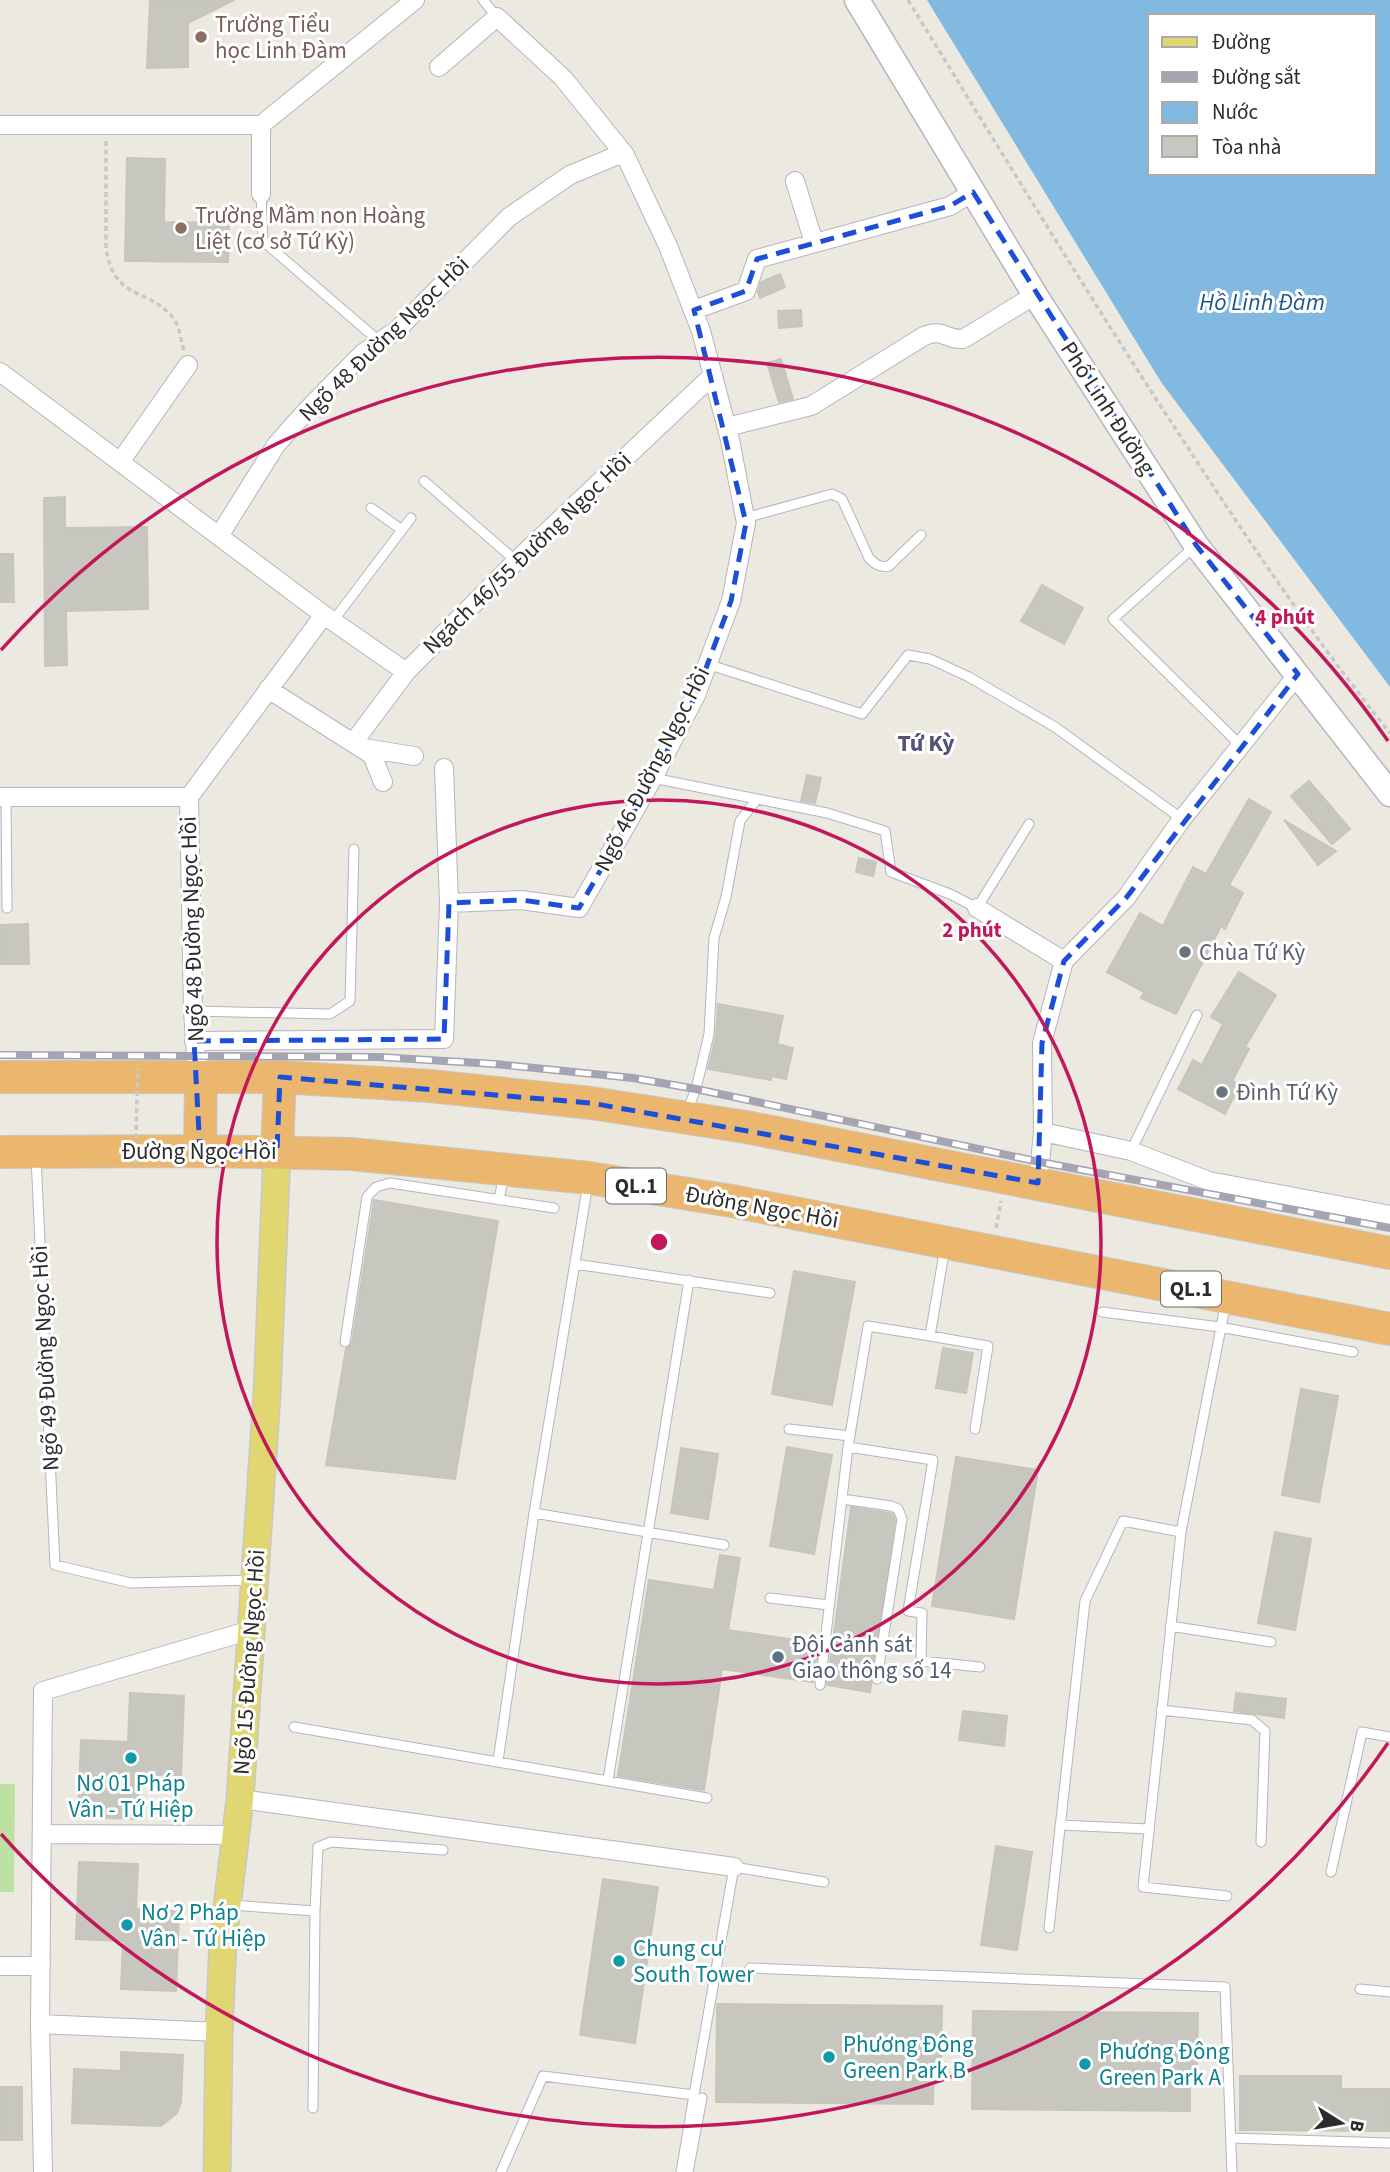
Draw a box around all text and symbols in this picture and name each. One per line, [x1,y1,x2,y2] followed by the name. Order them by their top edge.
[215,8,347,67] place label: Trường Tiểu học Linh Đàm
[1148,14,1376,175] legend
[1212,27,1271,57] text: Đường
[193,29,209,45] marker: Trường Tiểu học Linh Đàm
[1212,62,1301,92] text: Đường sắt
[1212,97,1258,127] text: Nước
[1212,132,1281,162] text: Tòa nhà
[195,199,426,258] place label: Trường Mầm non Hoàng Liệt (cơ sở Tứ Kỳ)
[173,220,189,236] marker: Trường Mầm non Hoàng Liệt (cơ sở Tứ Kỳ)
[291,249,477,429] street label: Ngõ 48 Đường Ngọc Hồi
[1199,285,1325,320] water label: Hồ Linh Đàm
[1053,335,1164,481] street label: Phố Linh Đường
[415,444,639,662] street label: Ngách 46/55 Đường Ngọc Hồi
[1255,602,1315,632] text: 4 phút
[586,661,718,877] street label: Ngõ 46 Đường Ngọc Hồi
[897,726,955,761] district label: Tứ Kỳ
[172,816,212,1042] street label: Ngõ 48 Đường Ngọc Hồi
[942,915,1002,945] text: 2 phút
[1199,936,1306,969] place label: Chùa Tứ Kỳ
[1177,944,1193,960] marker: Chùa Tứ Kỳ
[1236,1076,1338,1109] place label: Đình Tứ Kỳ
[1214,1084,1230,1100] marker: Đình Tứ Kỳ
[121,1135,277,1168] street label: Đường Ngọc Hồi
[606,1168,666,1204] road number: QL.1
[683,1177,841,1237] street label: Đường Ngọc Hồi
[647,1230,671,1254] centre of rings
[23,1244,67,1472] street label: Ngõ 49 Đường Ngọc Hồi
[1161,1272,1221,1306] road number: QL.1
[225,1548,273,1776] street label: Ngõ 15 Đường Ngọc Hồi
[792,1628,952,1687] place label: Đội Cảnh sát Giao thông số 14
[770,1649,786,1665] marker: Đội Cảnh sát Giao thông số 14
[123,1750,139,1766] marker: Nơ 01 Pháp Vân - Tứ Hiệp
[68,1767,194,1826] place label: Nơ 01 Pháp Vân - Tứ Hiệp
[141,1896,266,1955] place label: Nơ 2 Pháp Vân - Tứ Hiệp
[119,1917,135,1933] marker: Nơ 2 Pháp Vân - Tứ Hiệp
[633,1932,755,1991] place label: Chung cư South Tower
[611,1953,627,1969] marker: Chung cư South Tower
[843,2028,974,2087] place label: Phương Đông Green Park B
[1099,2035,1230,2094] place label: Phương Đông Green Park A
[821,2049,837,2065] marker: Phương Đông Green Park B
[1077,2056,1093,2072] marker: Phương Đông Green Park A
[1306,2088,1376,2158] north arrow
[1342,2118,1371,2134] text: B

